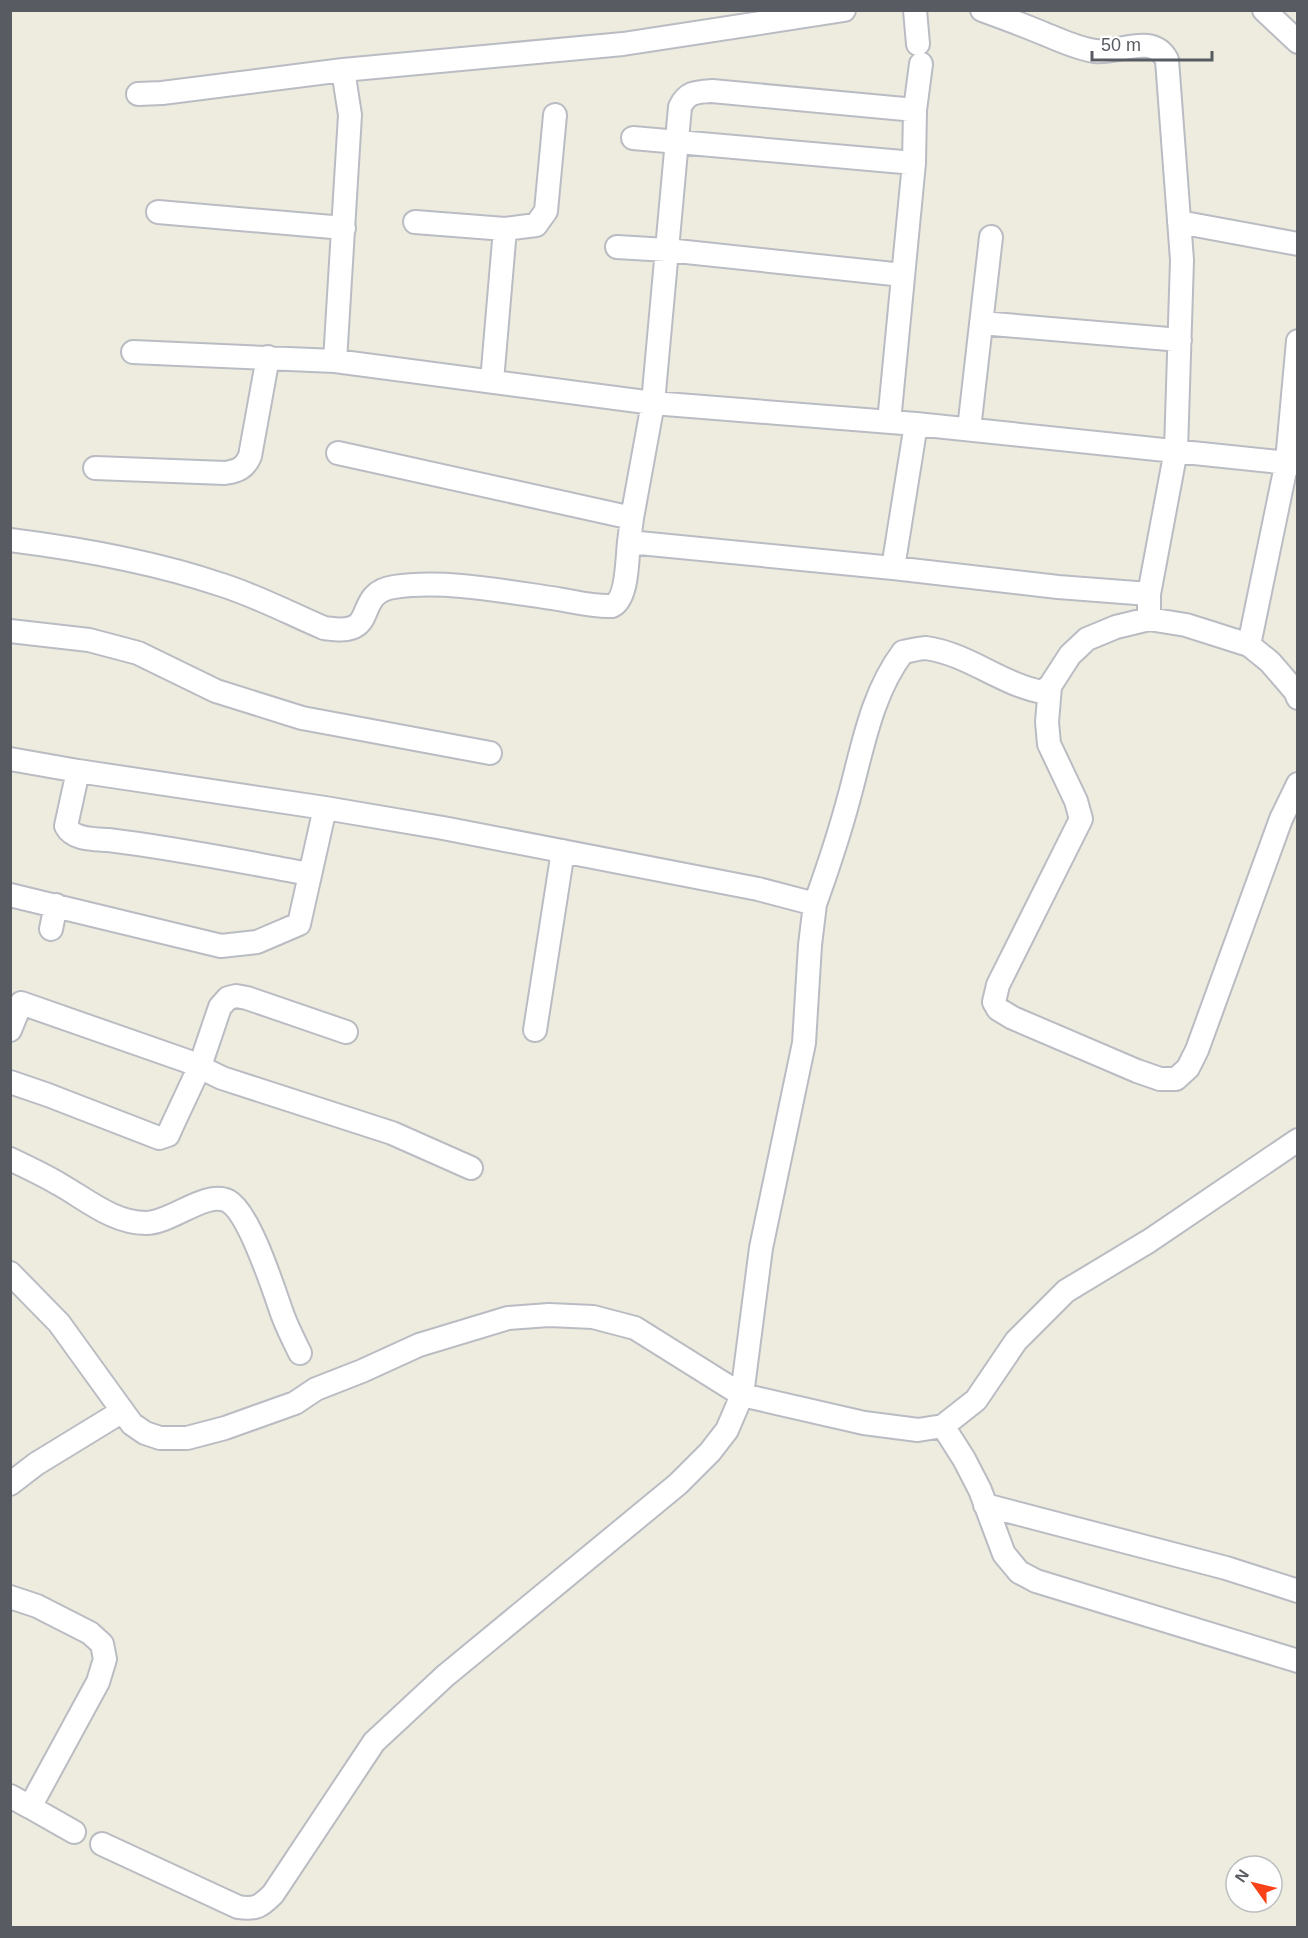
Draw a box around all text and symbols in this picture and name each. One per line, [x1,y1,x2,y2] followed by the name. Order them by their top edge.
[1092,24,1212,62] scale bar
[1101,35,1141,55] text: 50 m
[1224,1854,1284,1914] north arrow
[1232,1866,1252,1885] text: N

